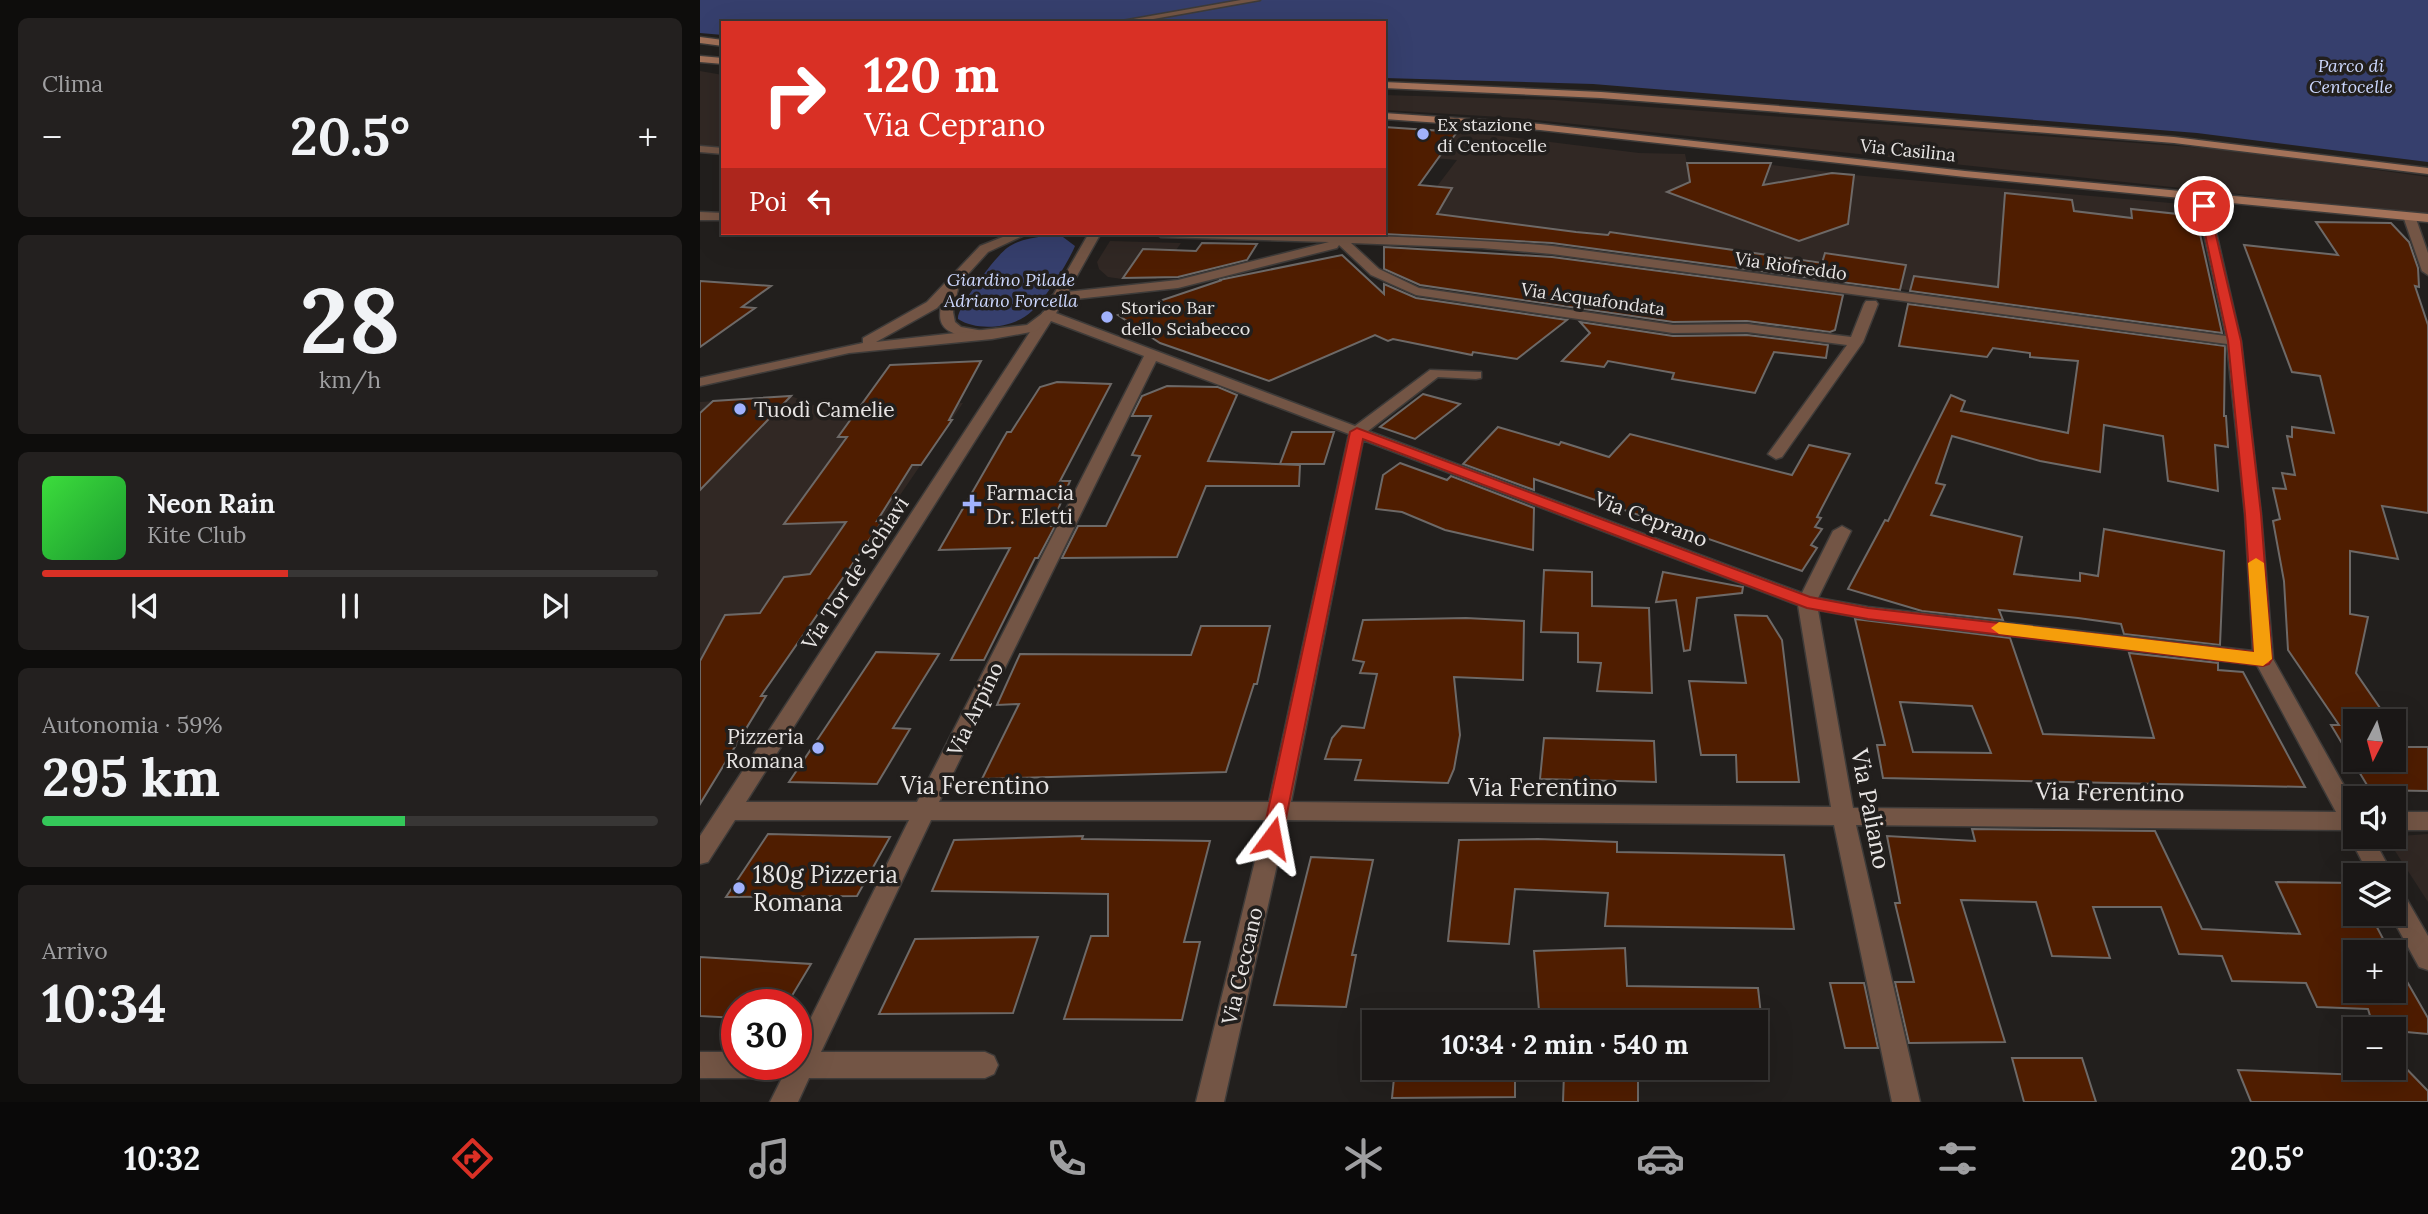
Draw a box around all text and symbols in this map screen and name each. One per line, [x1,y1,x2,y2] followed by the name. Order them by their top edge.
[864,43,999,105] text: 120 m
[749,49,840,140] icon: right
[2309,54,2393,98] park label: Parco di Centocelle
[42,69,103,98] text: Clima
[290,103,410,169] text: 20.5°
[864,104,1045,145] text: Via Ceprano
[42,113,62,161] text: −
[638,113,658,161] text: +
[1437,113,1547,157] place label: Ex stazione di Centocelle
[1415,126,1431,142] marker: Ex stazione di Centocelle
[1858,133,1957,166] street label: Via Casilina
[2174,176,2234,236] pin
[801,182,839,220] icon: left
[749,185,787,218] text: Poi
[2185,187,2223,225] icon: arrive
[1733,247,1848,285] street label: Via Riofreddo
[300,261,400,378] text: 28
[943,268,1078,312] park label: Giardino Pilade Adriano Forcella
[1518,277,1667,321] street label: Via Acquafondata
[1121,296,1250,340] place label: Storico Bar dello Sciabecco
[1099,309,1115,325] marker: Storico Bar dello Sciabecco
[319,365,381,394] text: km/h
[754,396,895,423] place label: Tuodì Camelie
[732,401,748,417] marker: Tuodì Camelie
[986,479,1074,530] place label: Farmacia Dr. Eletti
[1590,485,1711,553] street label: Via Ceprano
[147,487,275,520] text: Neon Rain
[795,491,915,656] street label: Via Tor de' Schiavi
[964,496,980,512] marker: Farmacia Dr. Eletti
[147,520,246,549] text: Kite Club
[126,587,164,625] icon: previous
[331,587,369,625] icon: pause
[536,587,574,625] icon: next
[940,658,1009,761] street label: Via Arpino
[2343,709,2406,772] north arrow
[2343,709,2406,1080] map controls
[42,710,222,739] text: Autonomia · 59%
[725,723,804,774] place label: Pizzeria Romana
[810,740,826,756] marker: Pizzeria Romana
[42,744,220,810] text: 295 km
[1844,745,1898,872] street label: Via Paliano
[900,770,1049,801] street label: Via Ferentino
[1468,772,1617,803] street label: Via Ferentino
[2034,775,2185,809] street label: Via Ferentino
[2343,786,2406,849] button: sound
[1235,801,1309,875] position arrow
[753,859,898,918] place label: 180g Pizzeria Romana
[2343,863,2406,926] button: layers
[731,880,747,896] marker: 180g Pizzeria Romana
[1215,905,1269,1028] street label: Via Ceccano
[42,936,108,965] text: Arrivo
[2343,940,2406,1003] button: +
[42,970,167,1036] text: 10:34
[721,989,812,1080] speed limit sign: 30
[2343,1017,2406,1080] button: −
[1441,1028,1689,1061] text: 10:34 · 2 min · 540 m
[448,1134,497,1183] icon: directions
[745,1134,794,1183] icon: music
[1042,1134,1091,1183] icon: phone
[1339,1134,1388,1183] icon: climate
[1636,1134,1685,1183] icon: car
[1933,1134,1982,1183] icon: filters
[124,1138,200,1179] text: 10:32
[2230,1138,2304,1179] text: 20.5°

